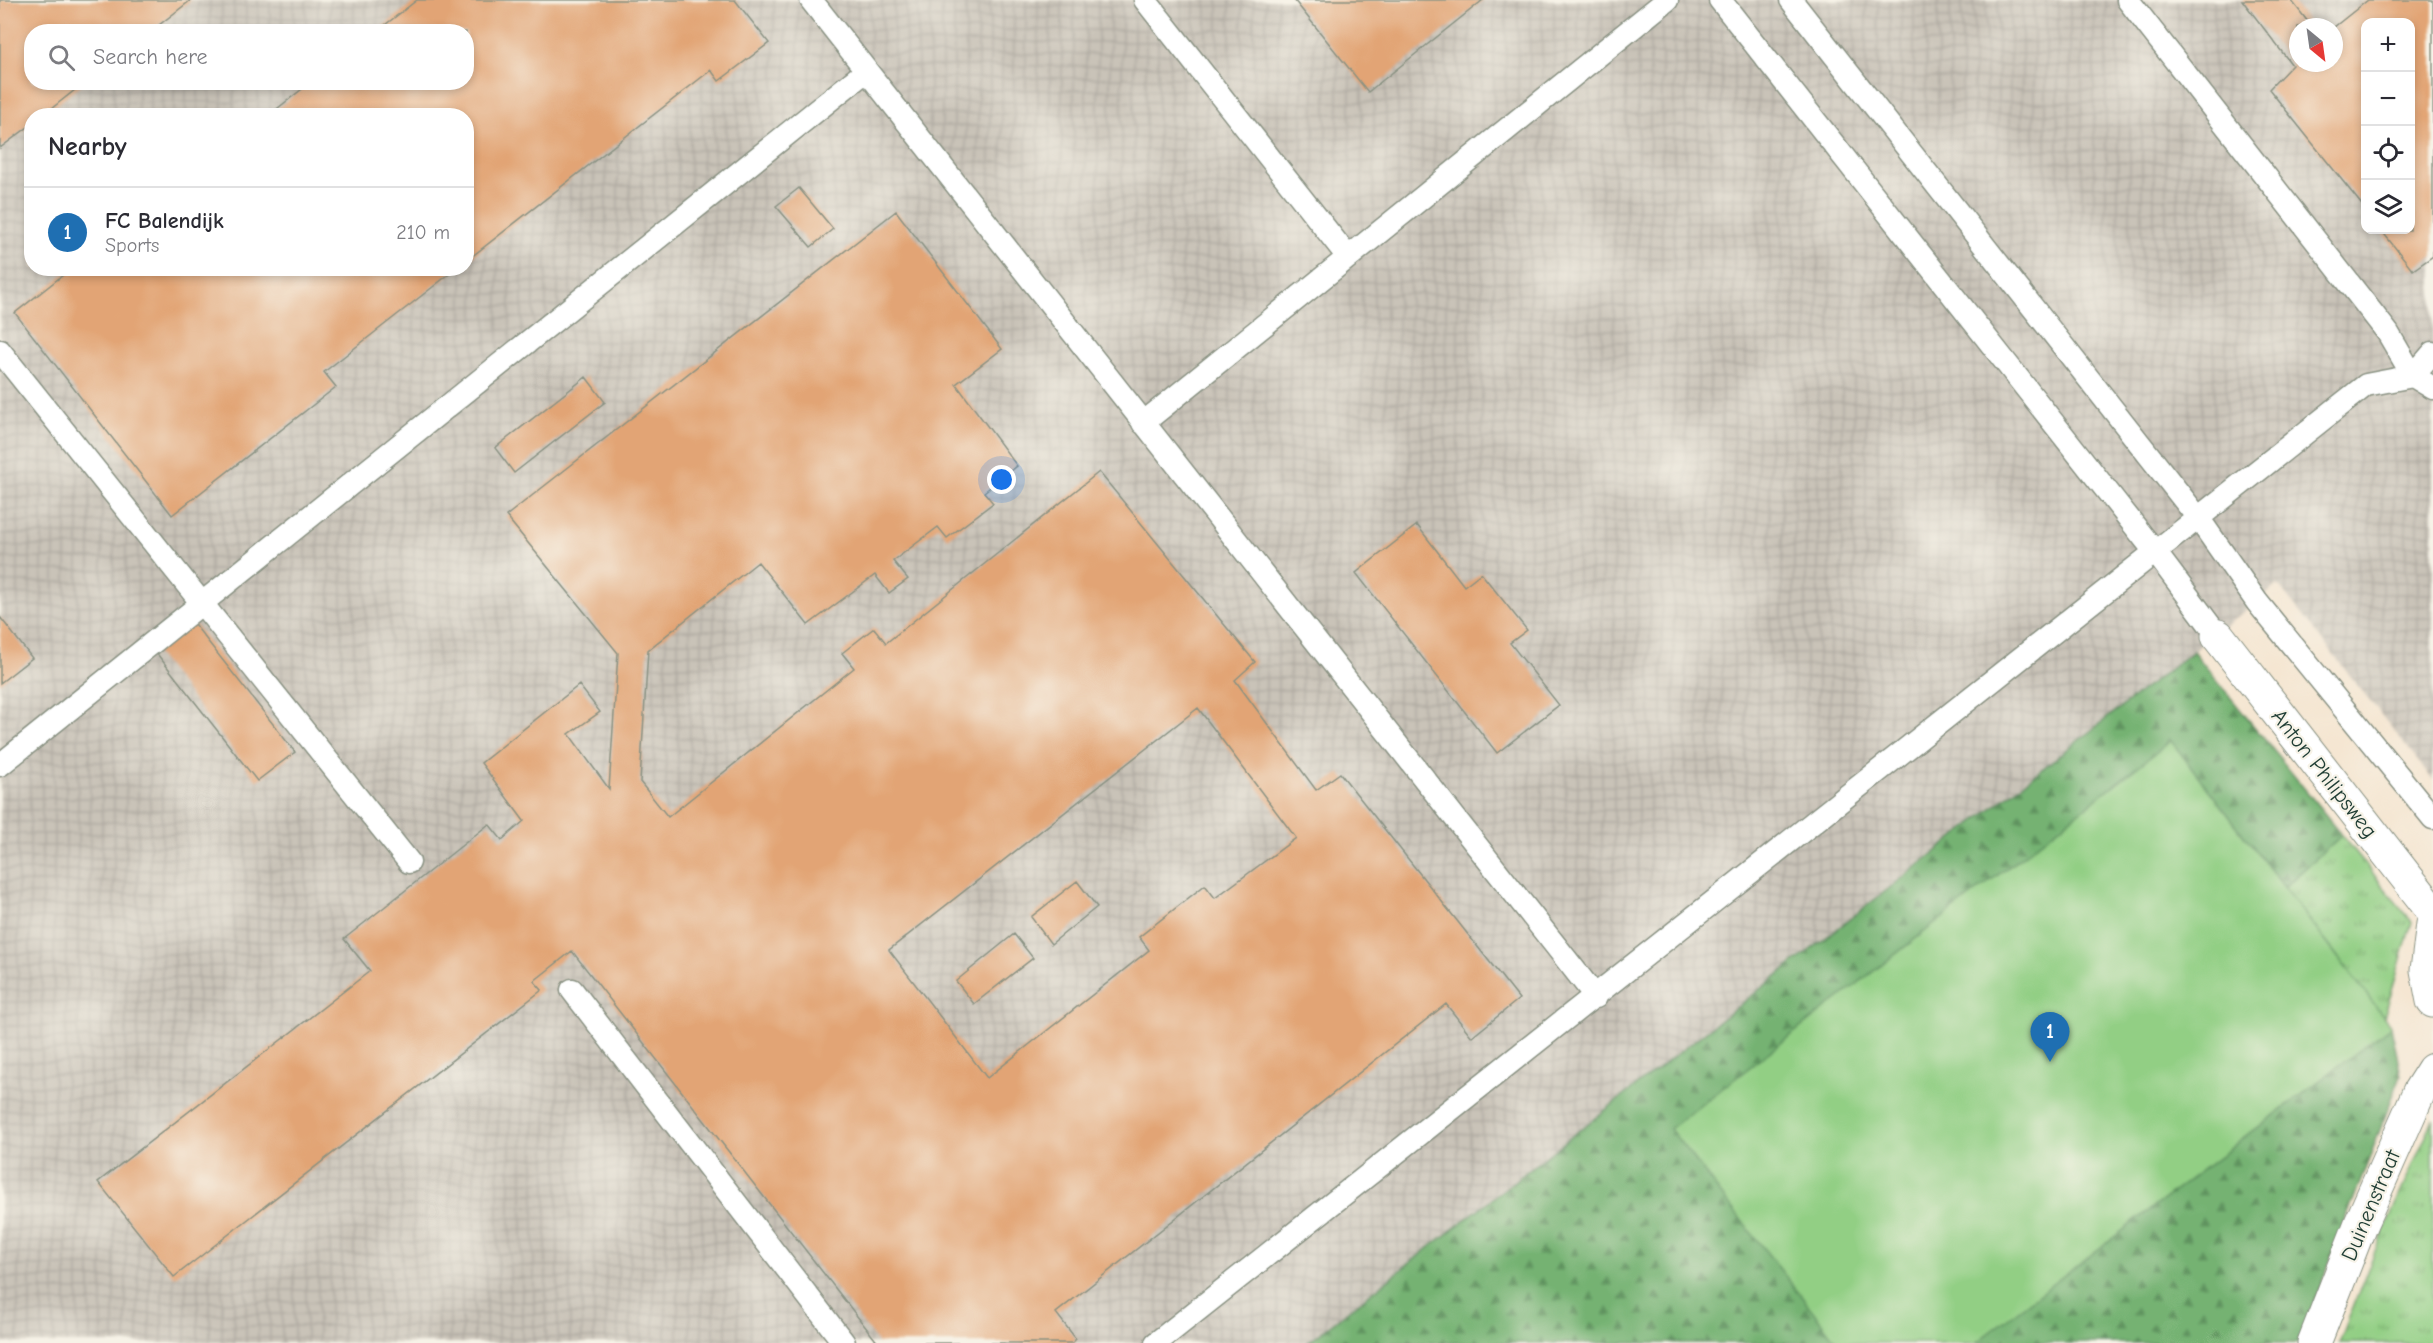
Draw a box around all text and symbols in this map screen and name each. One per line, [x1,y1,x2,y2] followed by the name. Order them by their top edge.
[2289,18,2343,72] north arrow
[2361,18,2415,234] map controls
[2361,18,2415,72] button: +
[24,24,474,90] search box
[45,41,78,74] icon: search
[93,44,208,70] text: Search here
[2361,72,2415,126] button: −
[2361,126,2415,180] button: locate
[48,132,127,162] text: Nearby
[2361,180,2415,234] button: layers
[105,208,224,234] text: FC Balendijk
[64,221,71,244] text: 1
[396,221,450,244] text: 210 m
[105,234,159,257] text: Sports
[987,465,1016,494] your location
[2266,704,2383,843] street label: Anton Philipsweg
[2030,1012,2070,1062] pin: 1
[2336,1145,2406,1265] street label: Duinenstraat

